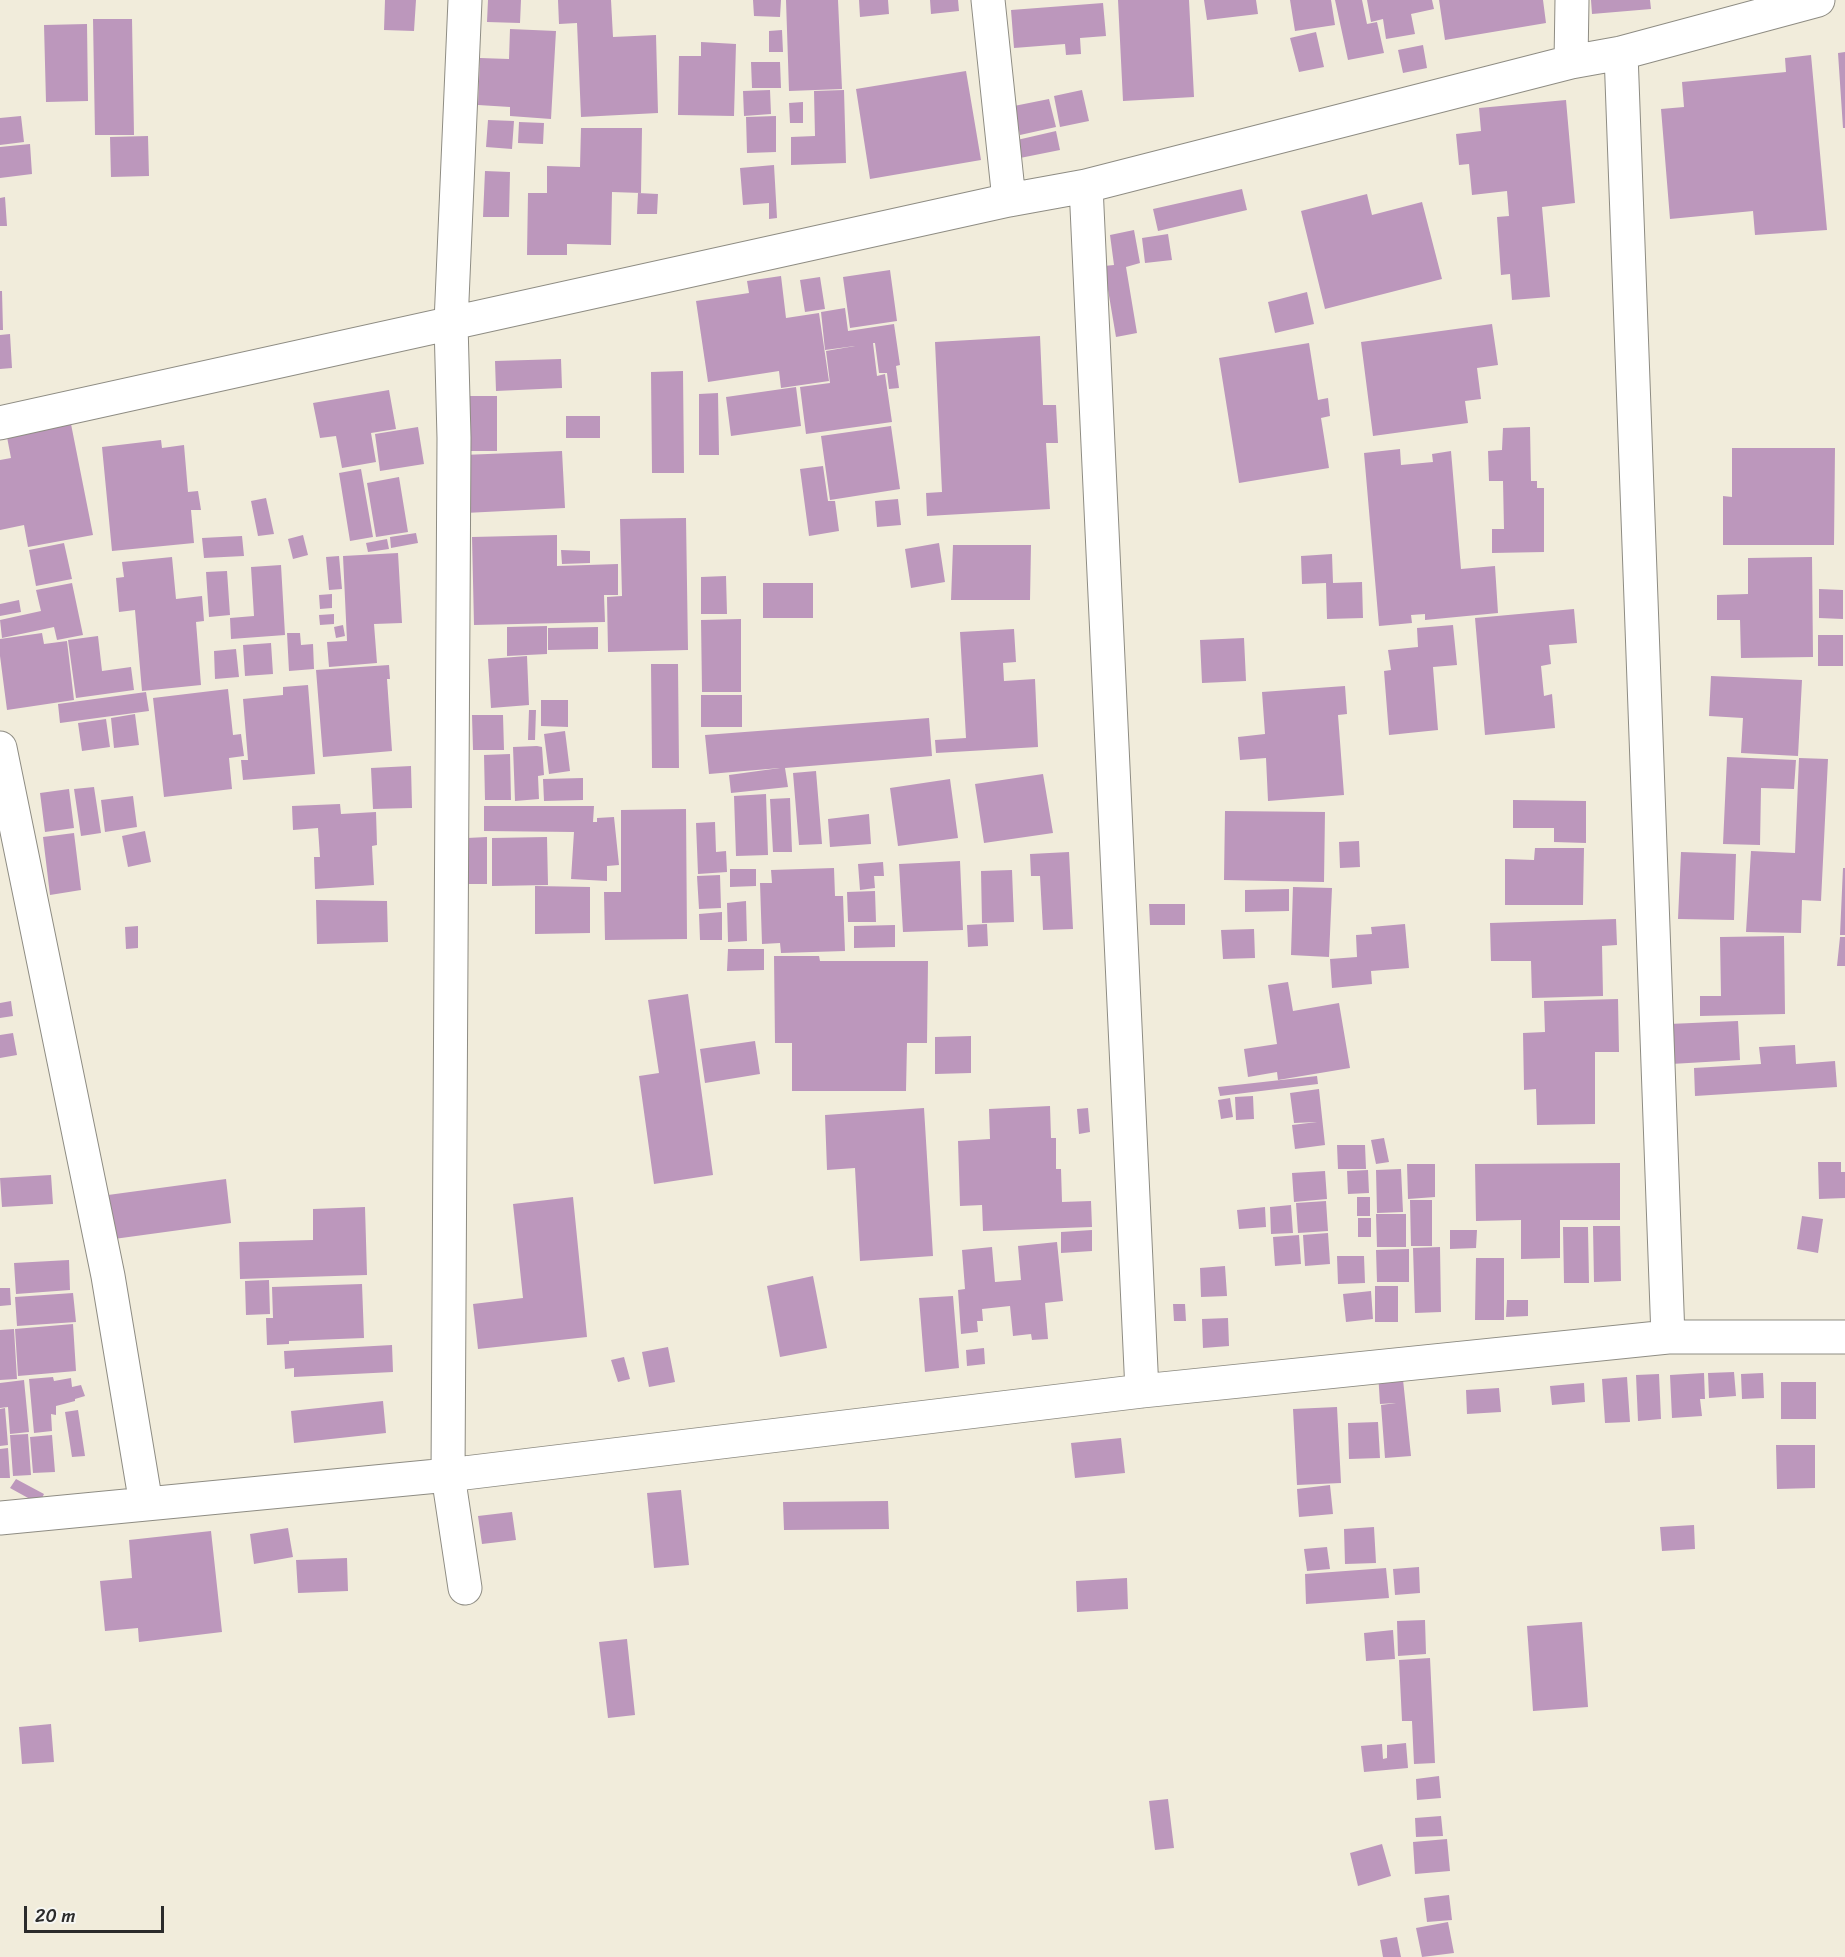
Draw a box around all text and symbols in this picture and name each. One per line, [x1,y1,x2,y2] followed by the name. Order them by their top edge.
[27,1894,166,1932] scale bar
[35,1900,75,1932] text: 20 m

